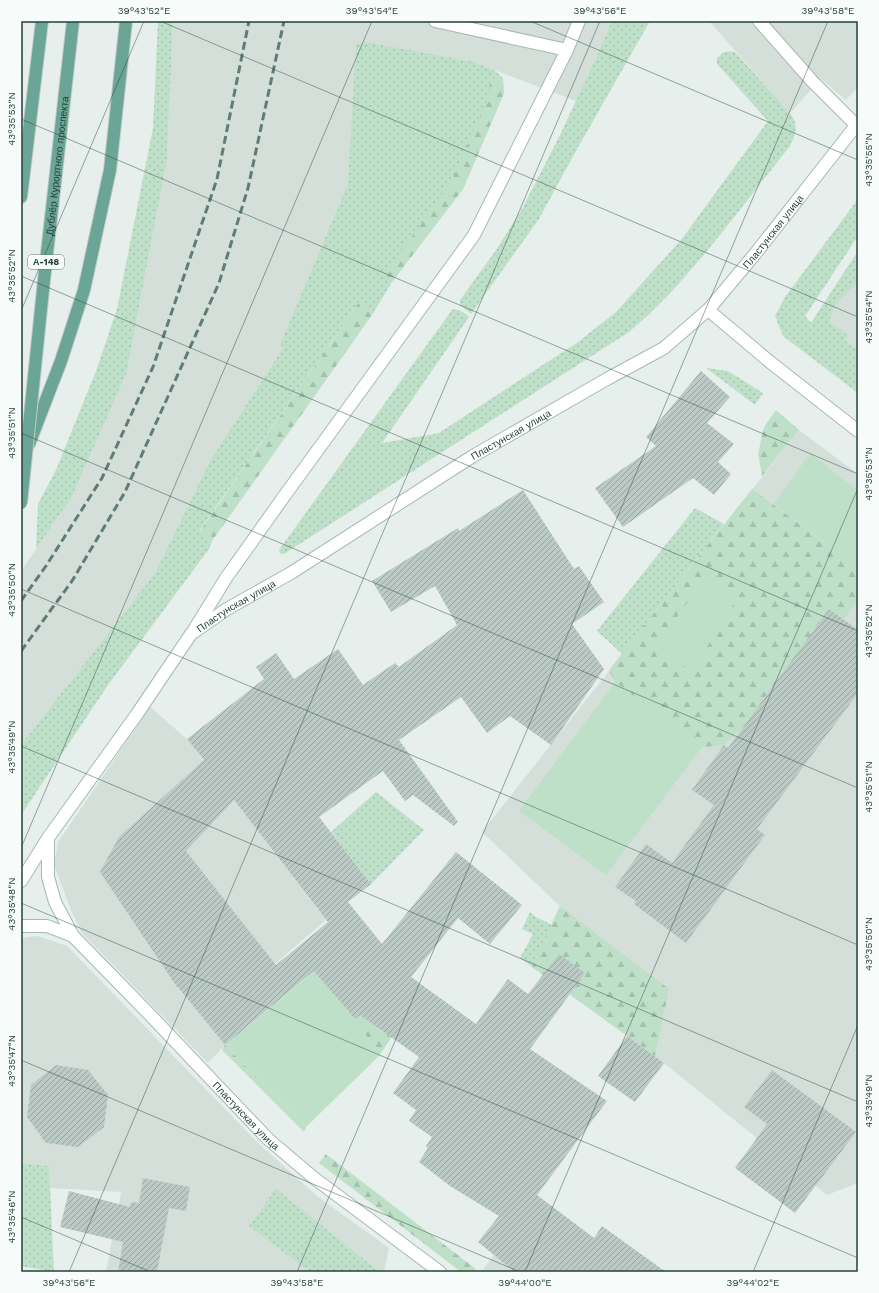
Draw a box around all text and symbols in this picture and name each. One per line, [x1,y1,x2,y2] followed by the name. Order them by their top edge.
[118,5,170,16] text: 39°43'52"E
[346,5,398,16] text: 39°43'54"E
[574,5,626,16] text: 39°43'56"E
[801,5,855,16] text: 39°43'58"E
[6,92,17,146] text: 43°35'53"N
[44,95,70,236] street label: Дублёр Курортного проспекта
[863,133,874,187] text: 43°35'55"N
[740,192,805,270] street label: Пластунская улица
[6,249,17,303] text: 43°35'52"N
[28,255,64,269] road number: А-148
[863,290,874,344] text: 43°35'54"N
[6,407,17,459] text: 43°35'51"N
[469,407,553,462] street label: Пластунская улица
[863,447,874,501] text: 43°35'53"N
[6,563,17,617] text: 43°35'50"N
[194,577,278,634] street label: Пластунская улица
[863,604,874,658] text: 43°35'52"N
[6,720,17,774] text: 43°35'49"N
[863,761,874,813] text: 43°35'51"N
[6,877,17,931] text: 43°35'48"N
[863,917,874,971] text: 43°35'50"N
[6,1035,17,1087] text: 43°35'47"N
[863,1074,874,1128] text: 43°35'49"N
[211,1079,282,1152] street label: Пластунская улица
[6,1190,17,1244] text: 43°35'46"N
[43,1277,95,1288] text: 39°43'56"E
[270,1277,324,1288] text: 39°43'58"E
[498,1277,552,1288] text: 39°44'00"E
[727,1277,779,1288] text: 39°44'02"E

